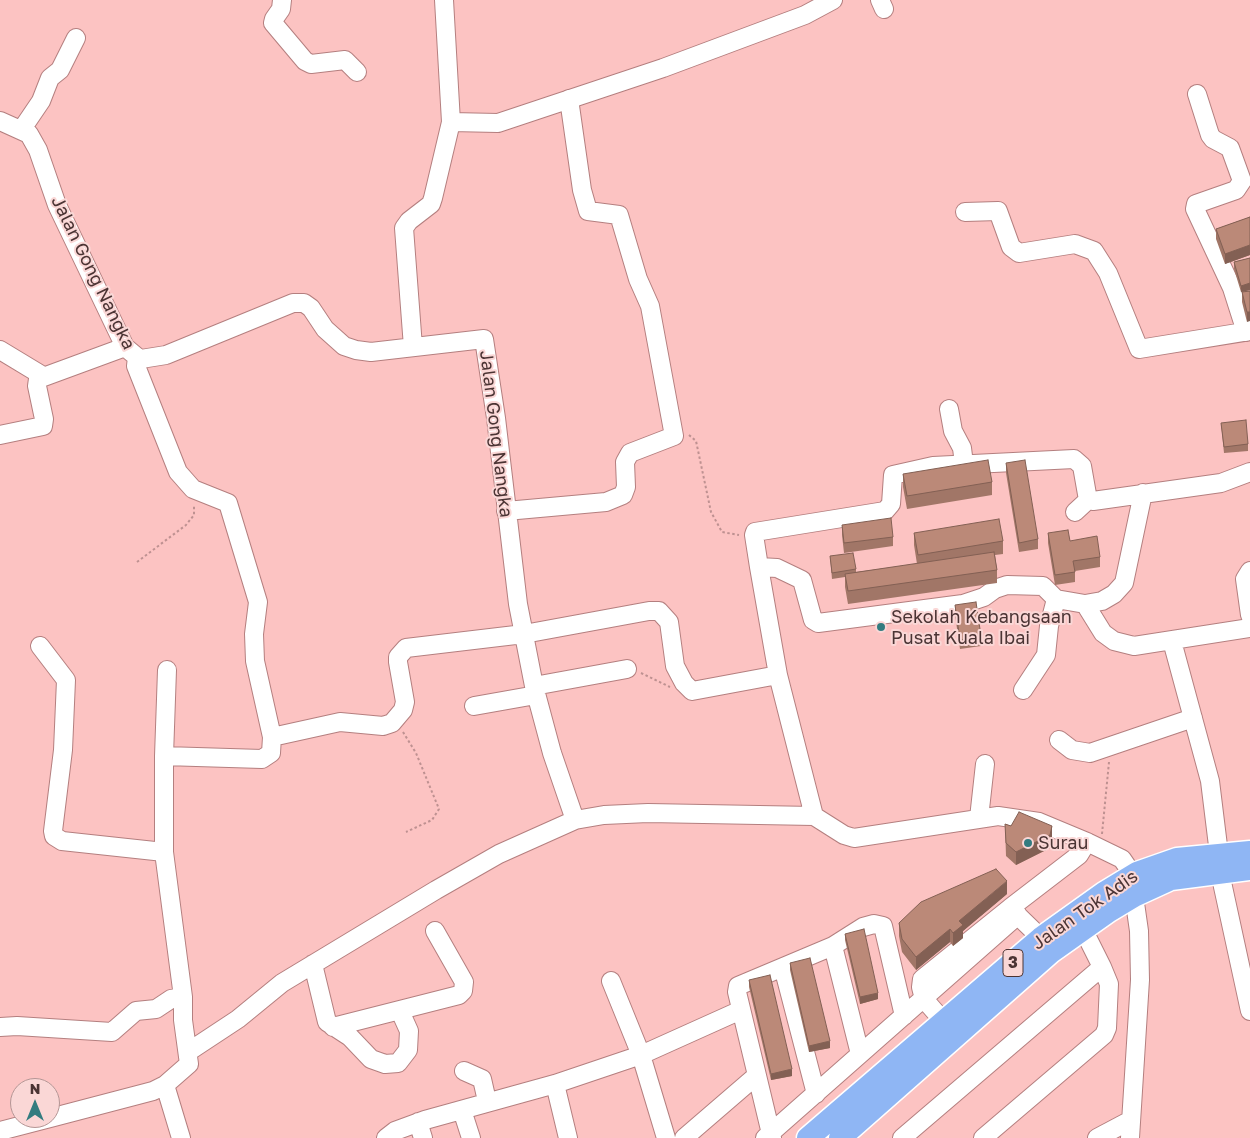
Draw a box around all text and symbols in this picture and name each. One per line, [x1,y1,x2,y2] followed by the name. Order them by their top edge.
[46,193,140,353] street label: Jalan Gong Nangka
[475,349,517,519] street label: Jalan Gong Nangka
[891,606,1072,649] place label: Sekolah Kebangsaan Pusat Kuala Ibai
[875,621,887,633] marker: Sekolah Kebangsaan Pusat Kuala Ibai
[1038,832,1088,854] place label: Surau
[1022,837,1034,849] marker: Surau
[1028,866,1142,954] street label: Jalan Tok Adis
[1003,950,1023,976] road number: 3
[10,1078,60,1128] north arrow
[30,1080,40,1097] text: N

